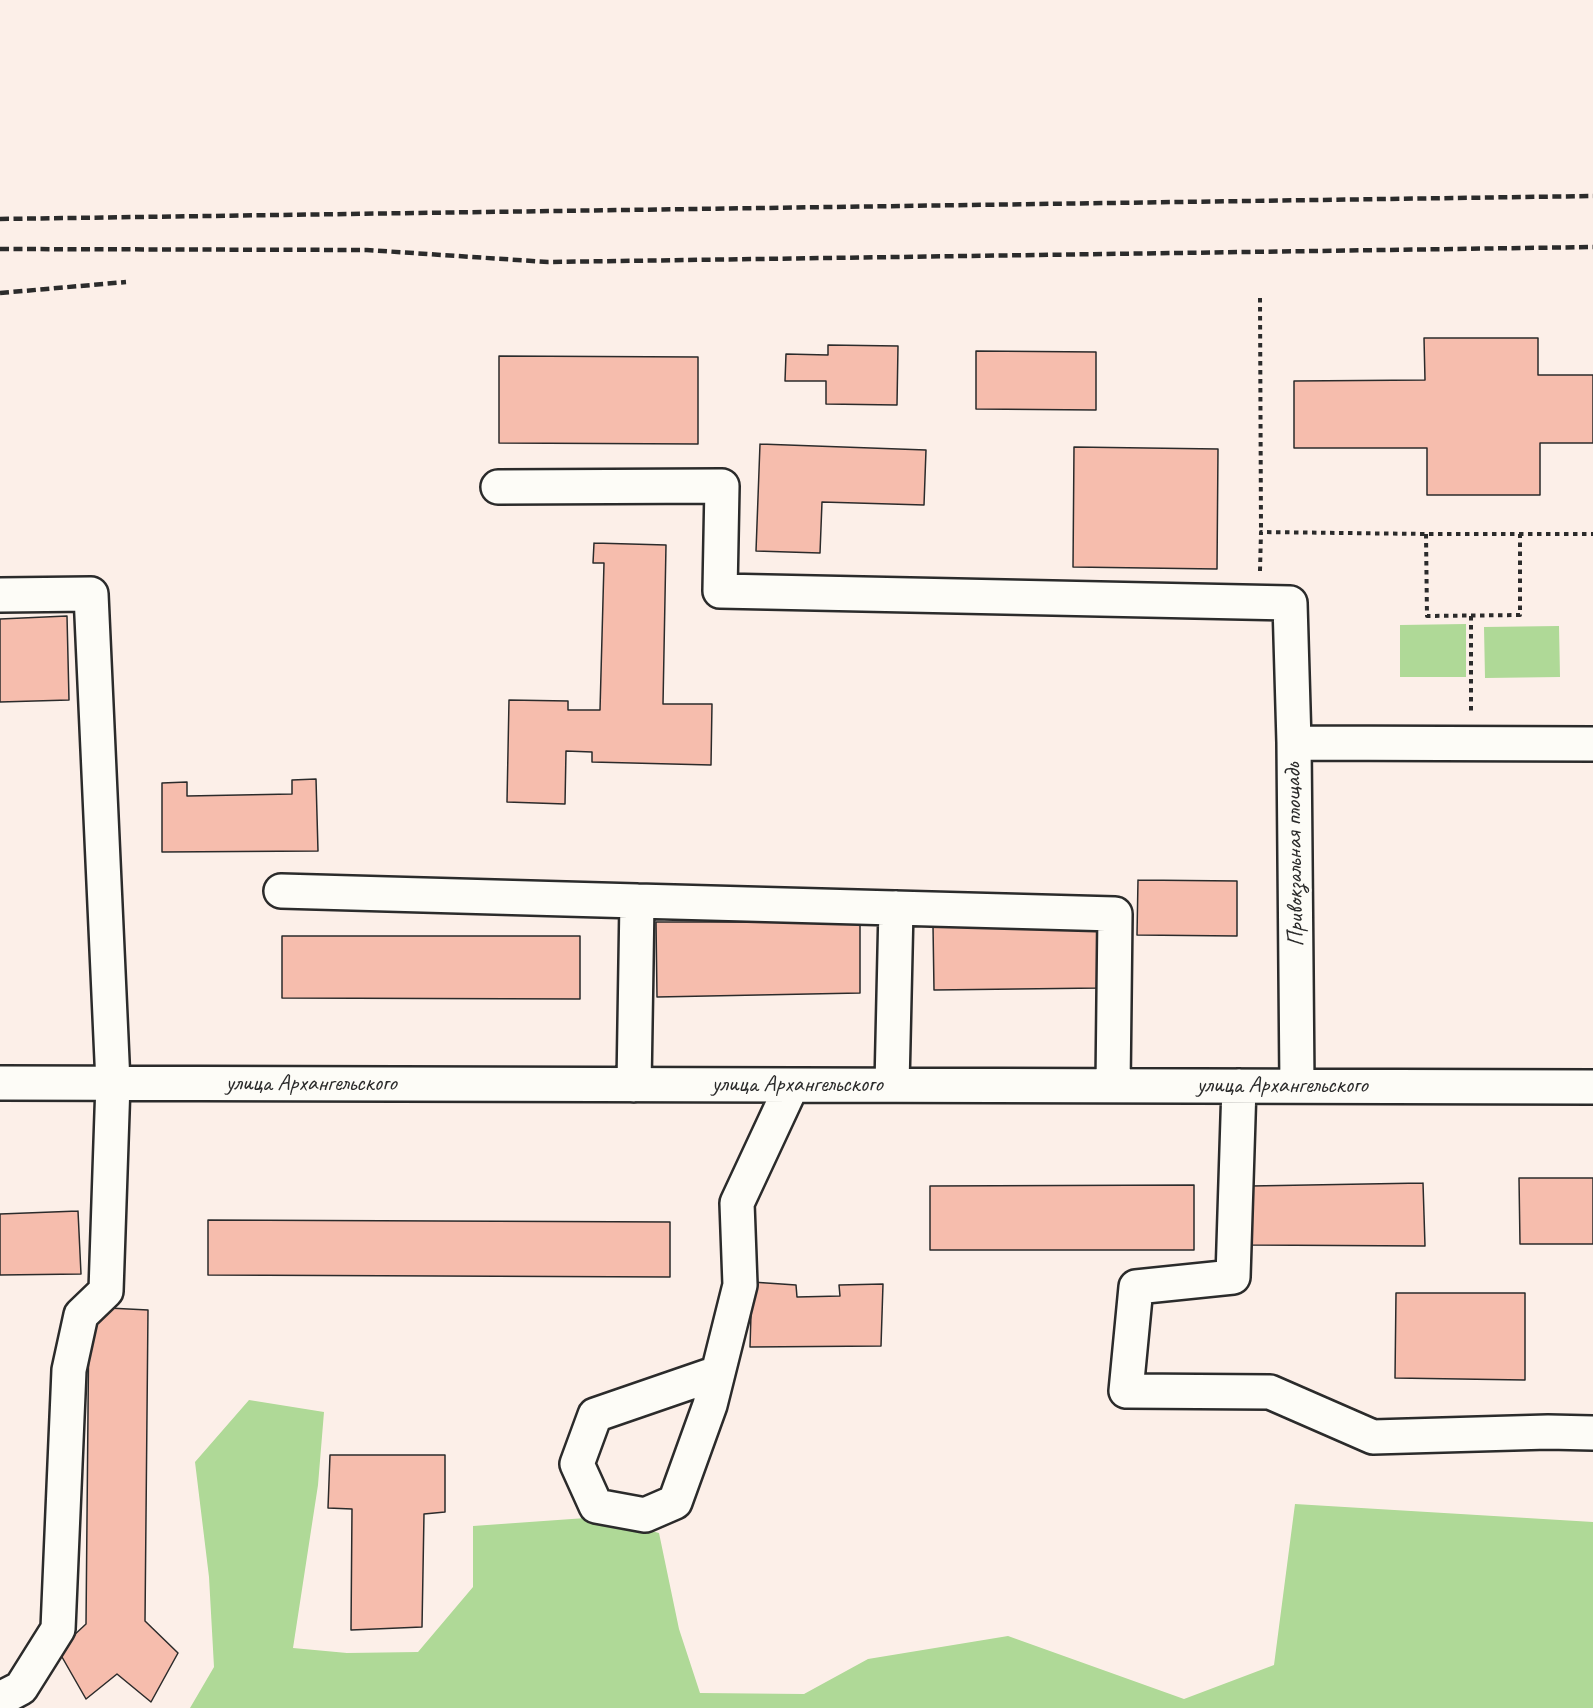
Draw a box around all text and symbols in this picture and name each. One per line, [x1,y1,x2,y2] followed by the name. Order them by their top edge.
[1279,763,1311,947] street label: Привокзальная площадь
[225,1070,397,1098] street label: улица Архангельского
[711,1071,883,1099] street label: улица Архангельского
[1196,1072,1368,1100] street label: улица Архангельского

